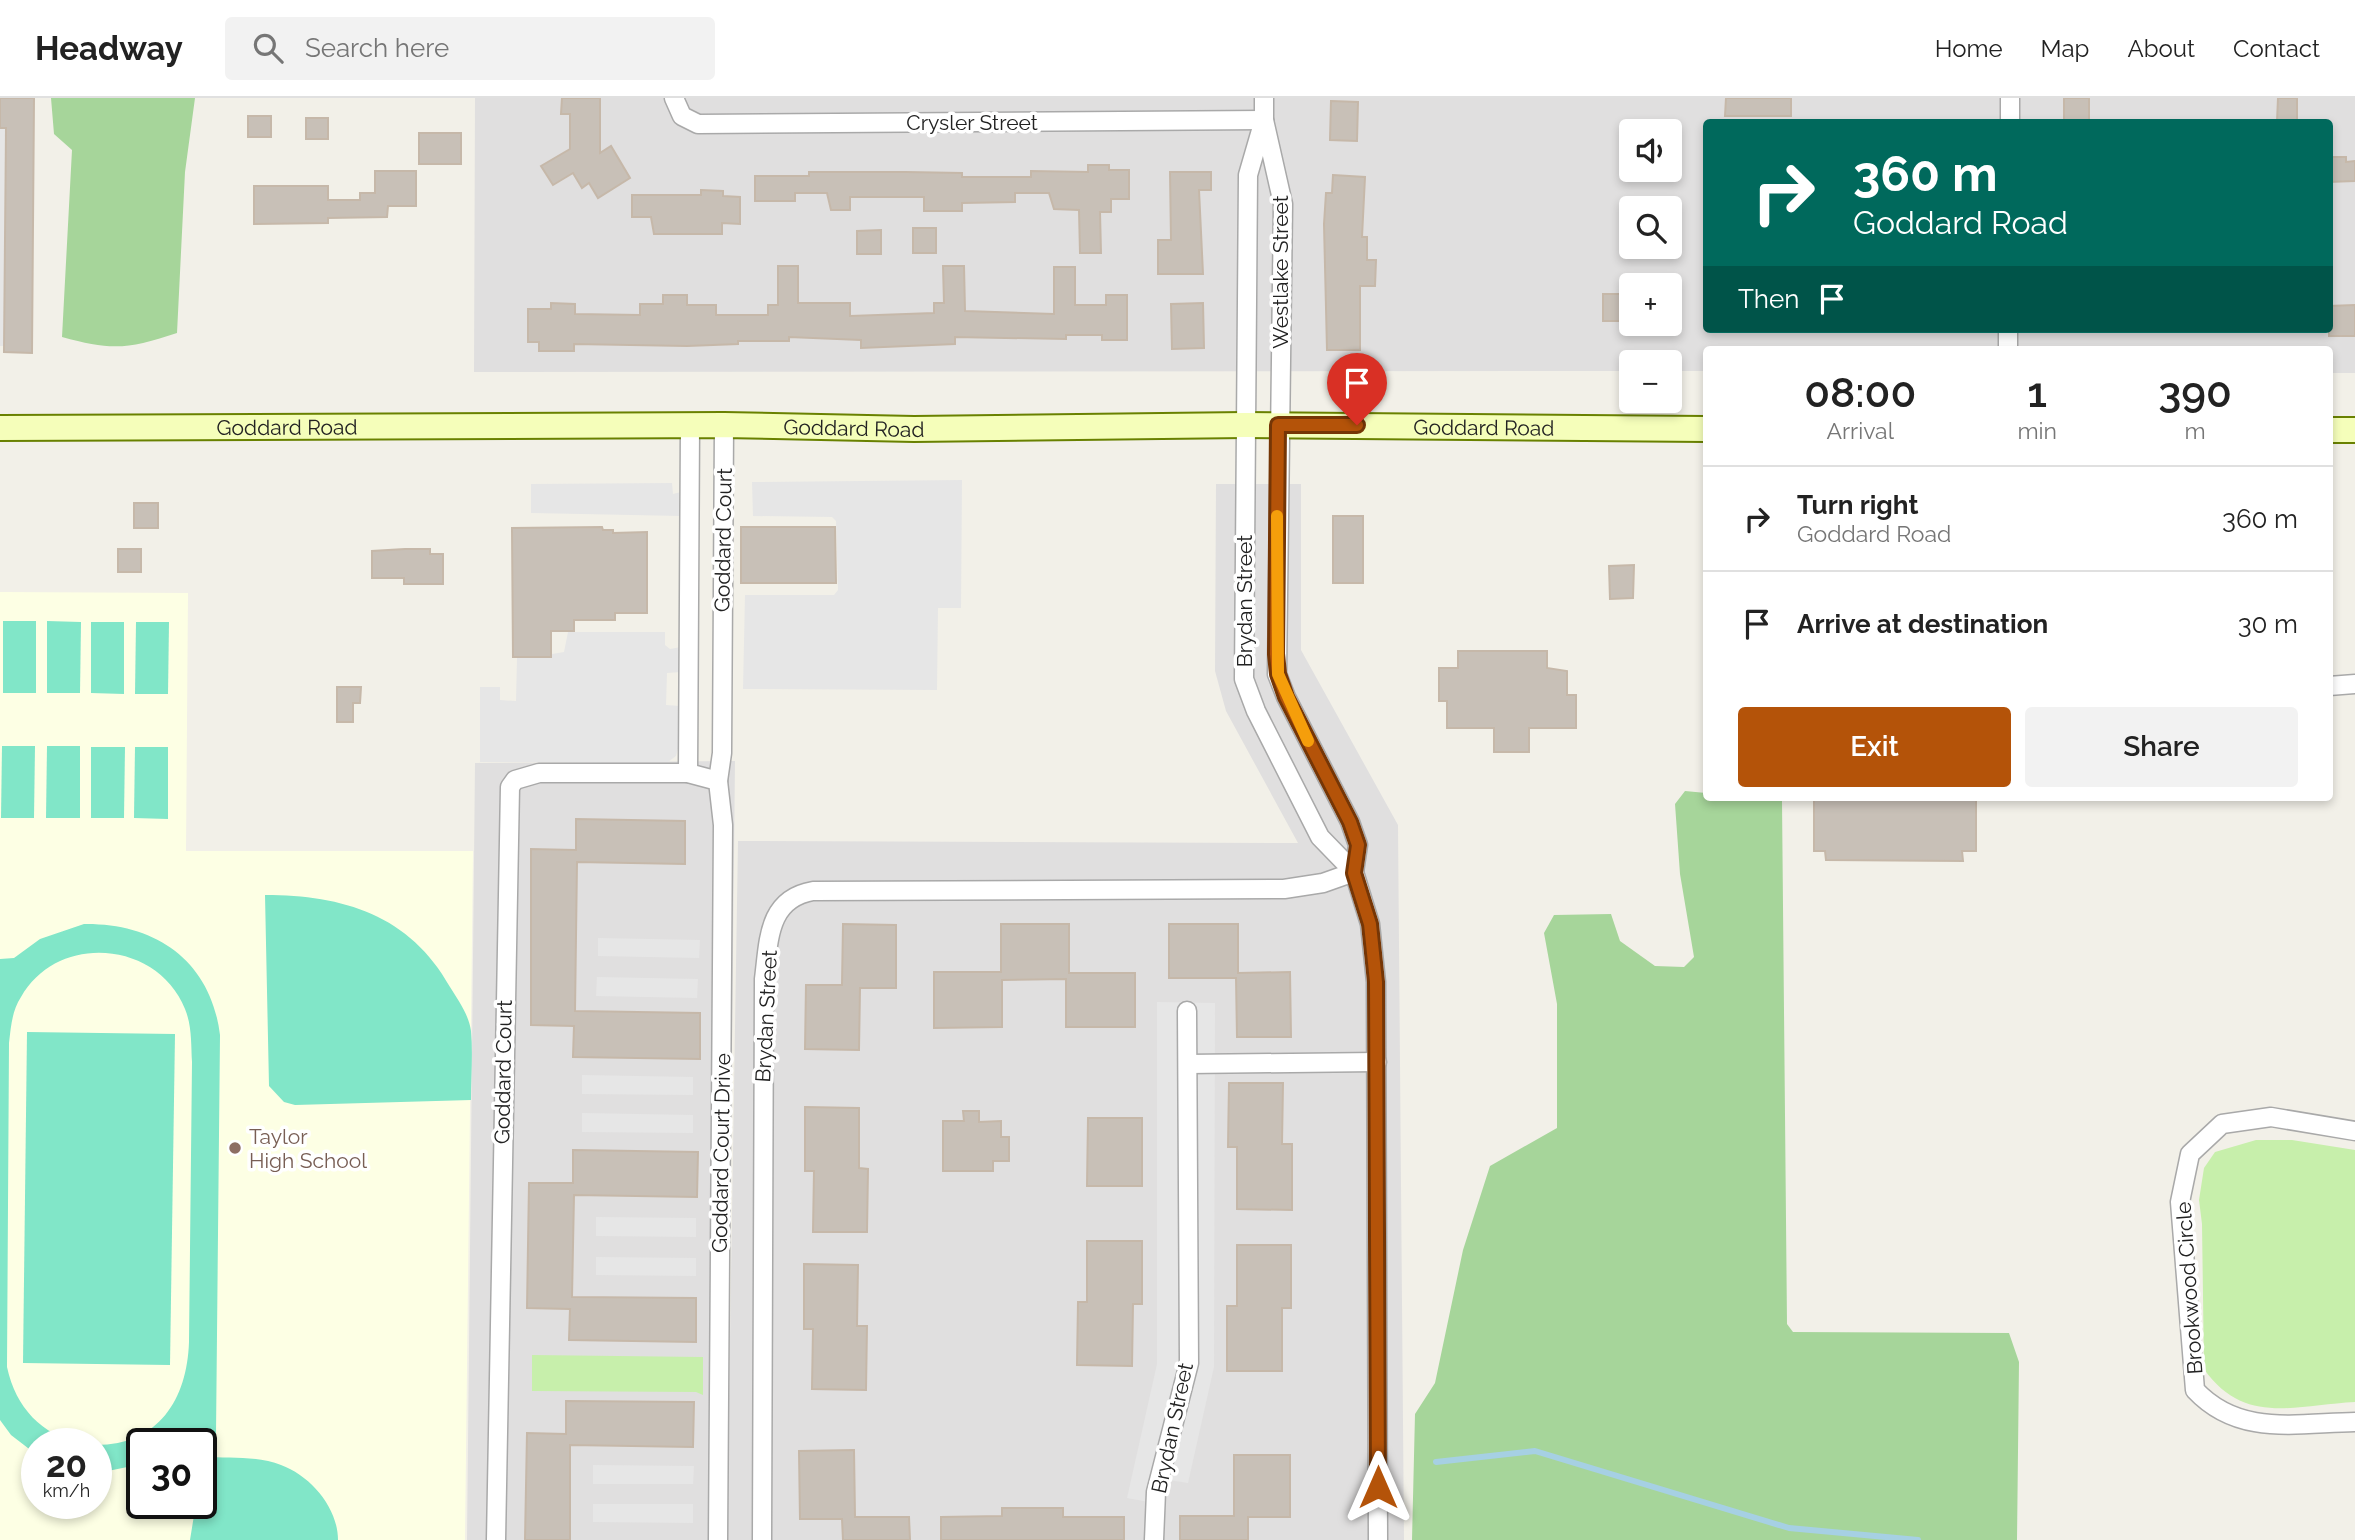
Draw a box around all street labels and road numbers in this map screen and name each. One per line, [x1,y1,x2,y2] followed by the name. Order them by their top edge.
[906,110,1038,135] street label: Crysler Street
[1268,195,1293,349] street label: Westlake Street
[216,414,358,440] street label: Goddard Road
[783,414,925,442] street label: Goddard Road
[1413,414,1555,440] street label: Goddard Road
[709,468,737,612] street label: Goddard Court
[1232,535,1257,667] street label: Brydan Street
[750,949,782,1083] street label: Brydan Street
[489,1000,517,1144] street label: Goddard Court
[707,1053,735,1253] street label: Goddard Court Drive
[2171,1201,2207,1375] street label: Brookwood Circle
[1146,1361,1198,1495] street label: Brydan Street

